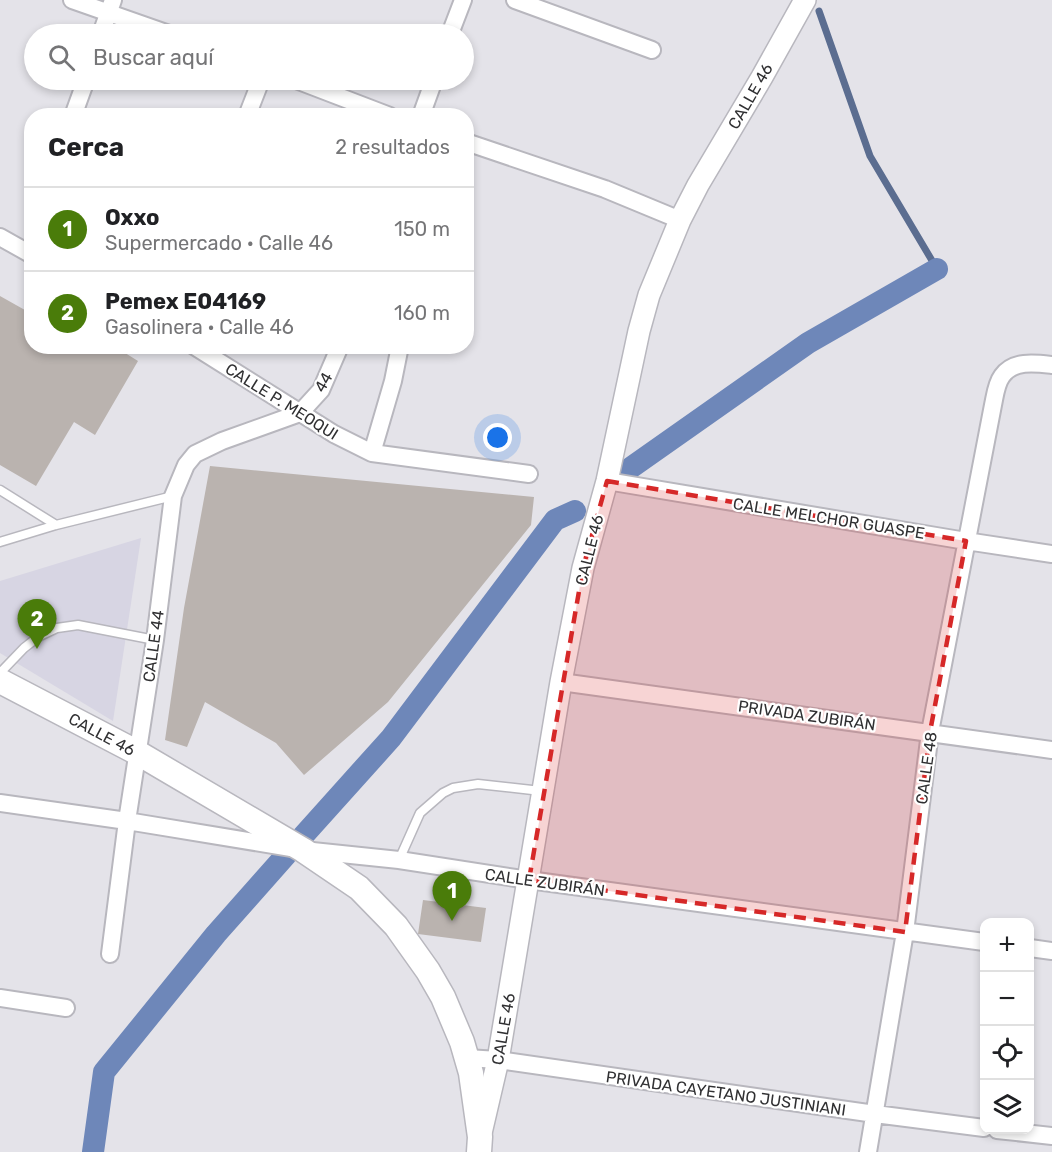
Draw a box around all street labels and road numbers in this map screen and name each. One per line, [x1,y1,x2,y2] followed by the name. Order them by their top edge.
[724,60,777,132] street label: CALLE 46
[222,359,342,444] street label: CALLE P. MEOQUI
[310,369,337,396] street label: 44
[732,494,926,543] street label: CALLE MELCHOR GUASPE
[571,512,608,588] street label: CALLE 46
[139,609,168,683] street label: CALLE 44
[737,696,877,735] street label: PRIVADA ZUBIRÁN
[65,709,139,760] street label: CALLE 46
[912,731,941,806] street label: CALLE 48
[484,865,606,900] street label: CALLE ZUBIRÁN
[488,991,519,1066] street label: CALLE 46
[605,1067,847,1120] street label: PRIVADA CAYETANO JUSTINIANI

